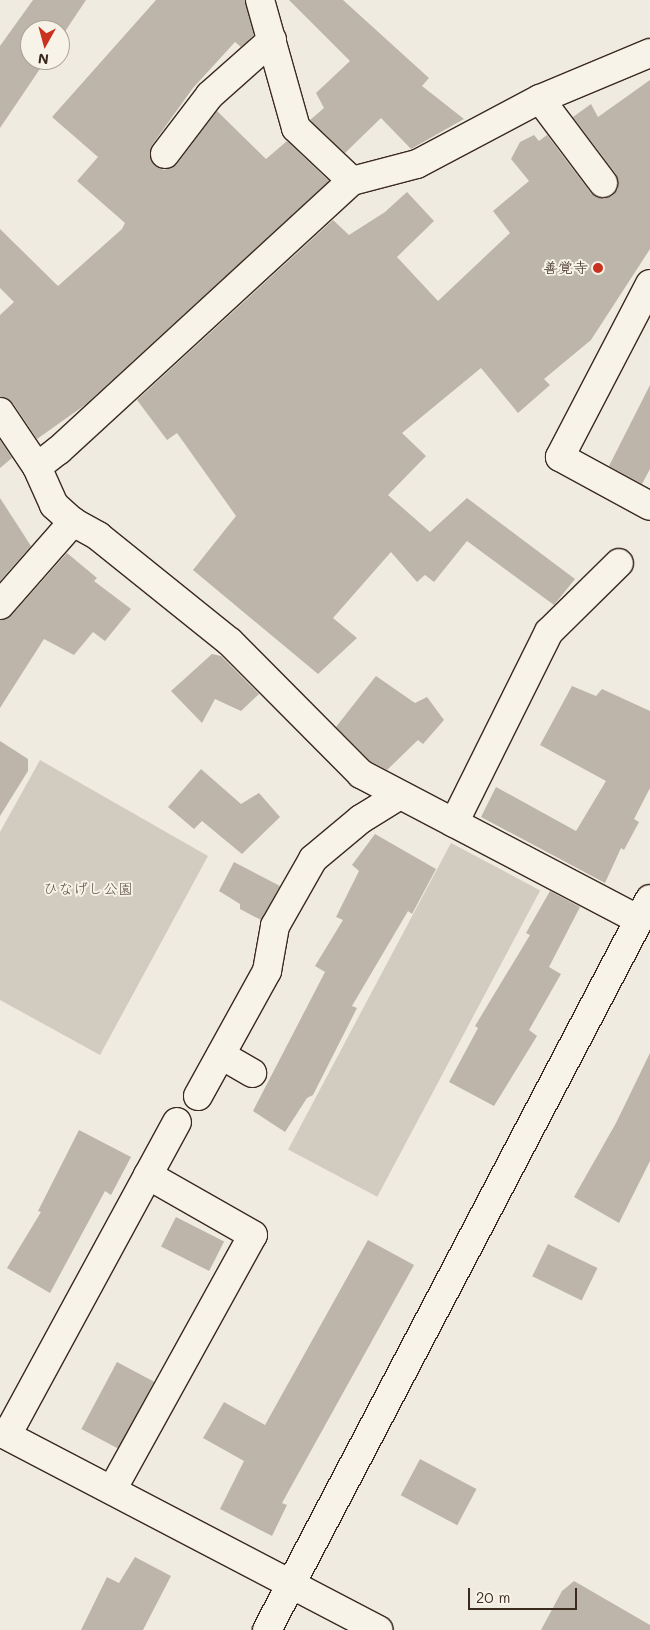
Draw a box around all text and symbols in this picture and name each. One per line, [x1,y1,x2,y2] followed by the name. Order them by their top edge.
[20,20,70,70] north arrow
[37,49,50,69] text: N
[543,259,588,277] place label: 善覚寺
[592,262,604,274] marker: 善覚寺
[43,880,133,898] park label: ひなげし公園
[470,1578,579,1610] scale bar
[476,1587,510,1607] text: 20 m

